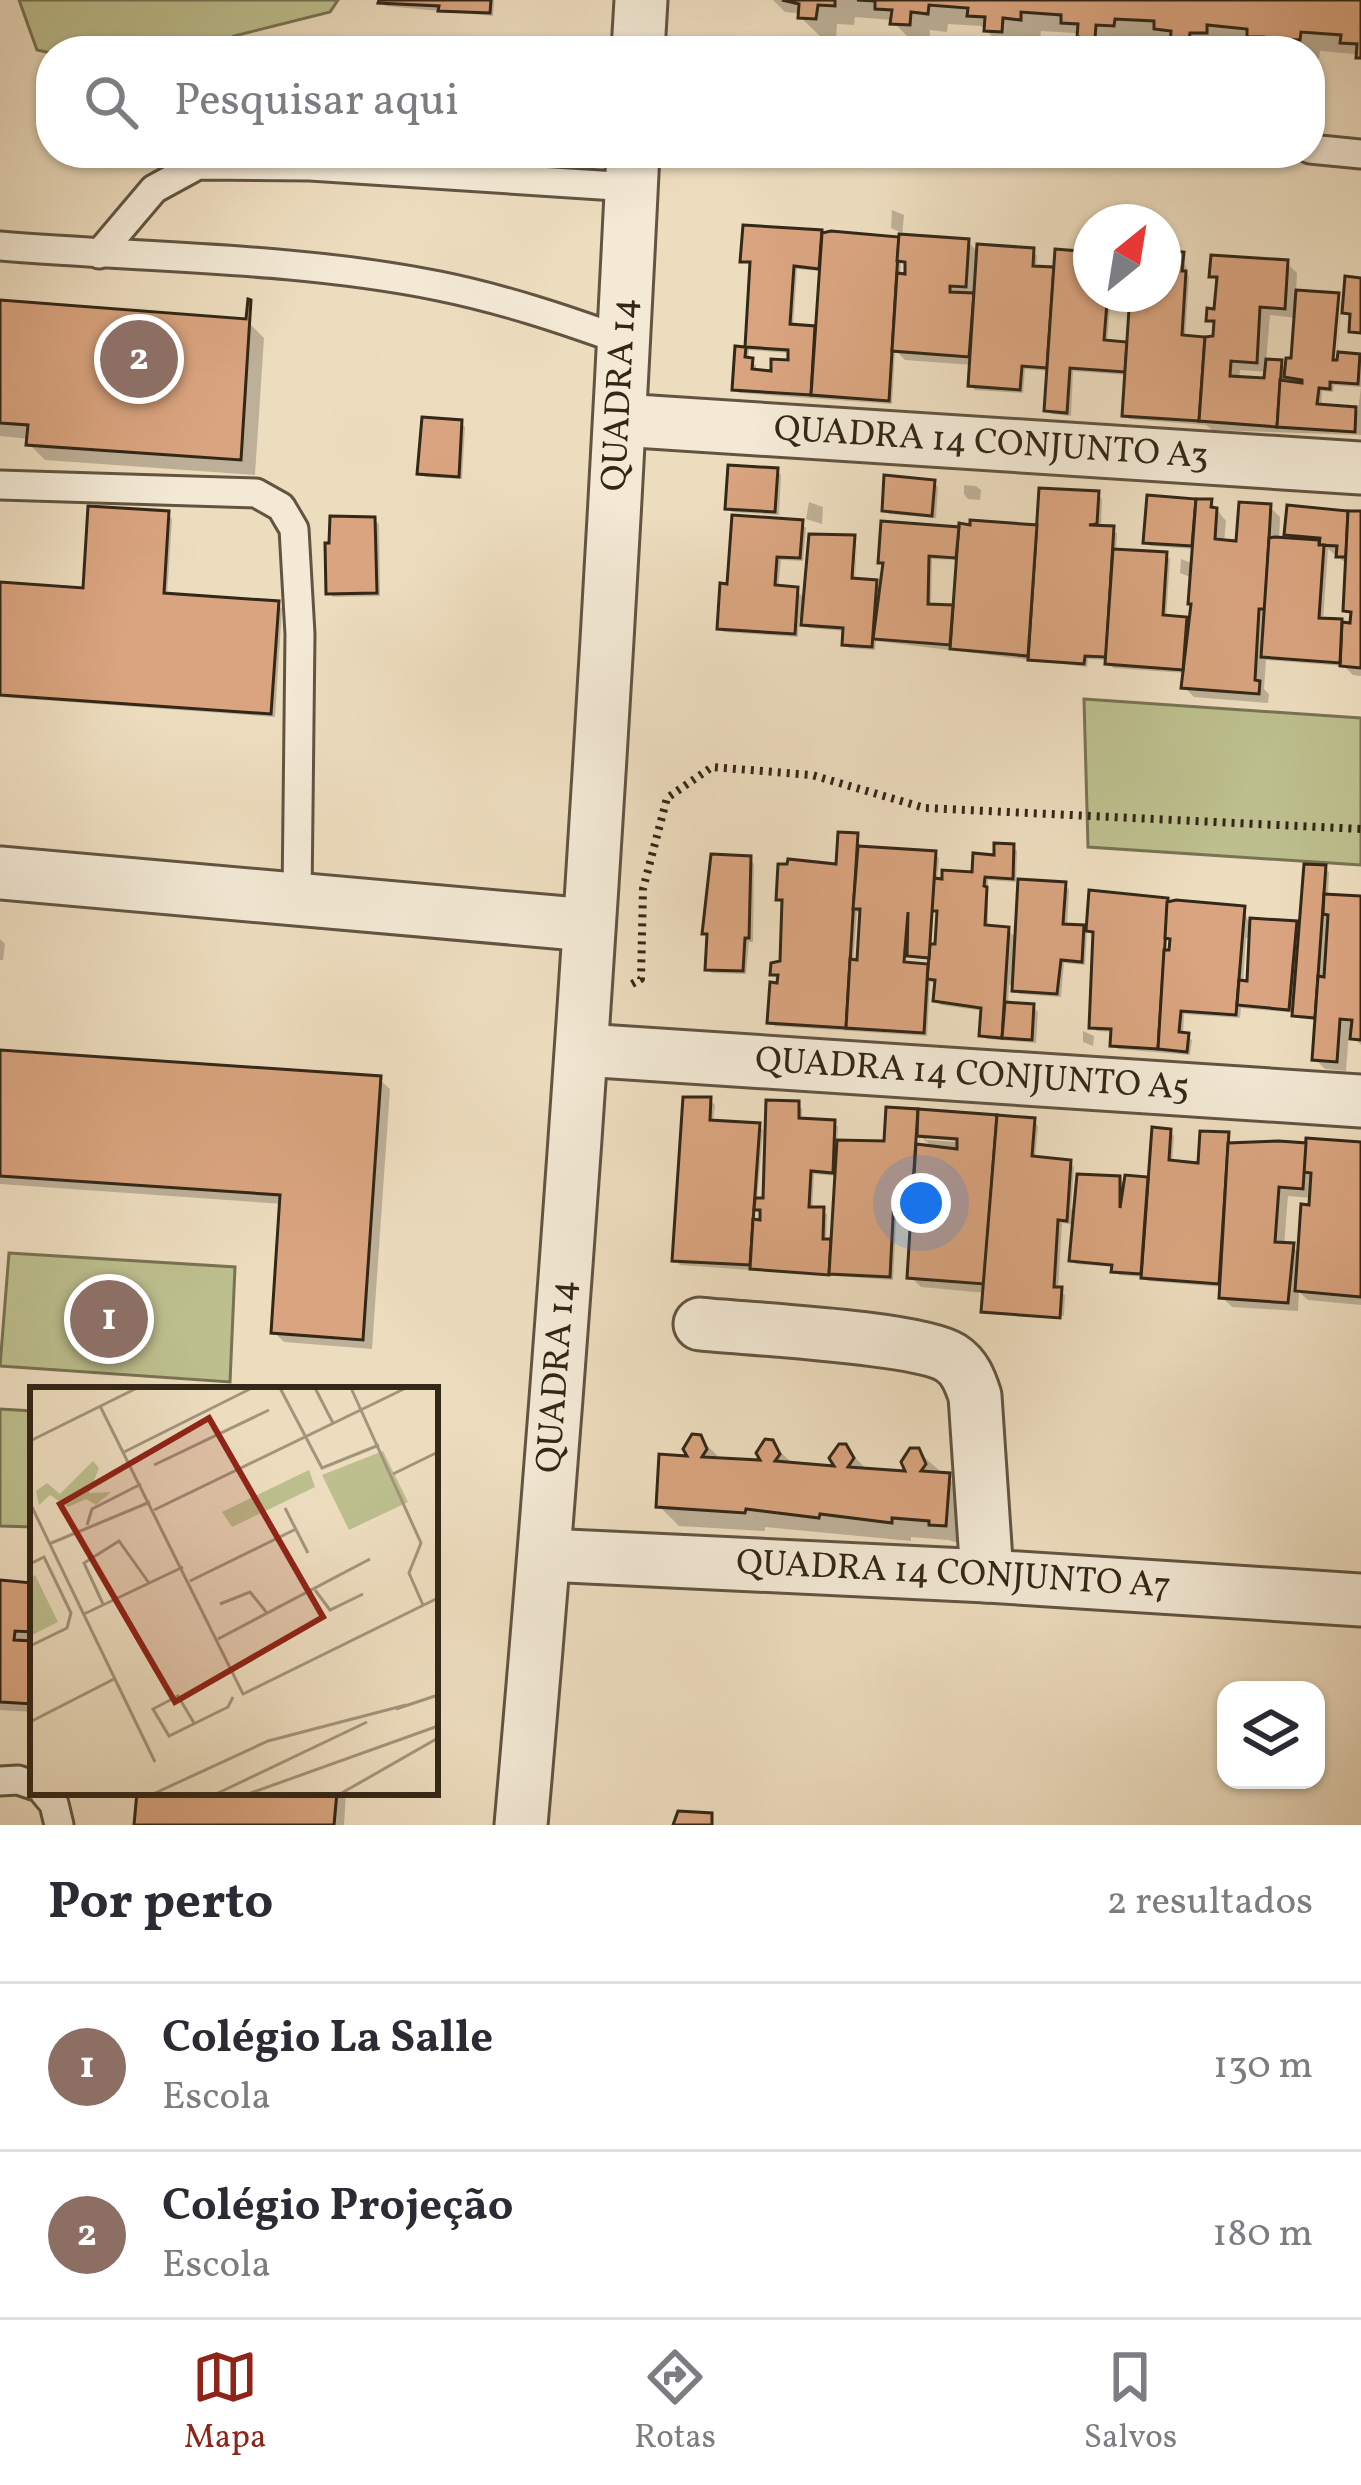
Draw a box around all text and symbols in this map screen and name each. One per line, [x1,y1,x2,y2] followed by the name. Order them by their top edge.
[36,36,1325,168] search box
[78,69,144,135] icon: search
[174,71,459,134] text: Pesquisar aqui
[1073,204,1181,312] north arrow
[591,297,651,493] street label: QUADRA 14
[100,314,178,404] pin: 2
[772,405,1210,483] street label: QUADRA 14 CONJUNTO A3
[753,1036,1191,1115] street label: QUADRA 14 CONJUNTO A5
[891,1173,951,1233] your location
[70,1274,148,1364] pin: 1
[525,1278,590,1475] street label: QUADRA 14
[30,1387,438,1795] inset map
[735,1539,1172,1613] street label: QUADRA 14 CONJUNTO A7
[1217,1681,1325,1789] map controls
[1217,1681,1325,1789] button: layers
[48,1868,273,1939] text: Por perto
[1107,1876,1313,1930] text: 2 resultados
[162,2008,493,2071] text: Colégio La Salle
[79,2040,95,2094] text: 1
[1213,2040,1313,2094] text: 130 m
[162,2071,271,2125] text: Escola
[162,2176,513,2239] text: Colégio Projeção
[77,2208,97,2262] text: 2
[1212,2208,1313,2262] text: 180 m
[162,2239,271,2293] text: Escola
[184,2344,266,2462] tab: Mapa
[634,2344,716,2462] tab: Rotas
[1084,2344,1177,2462] tab: Salvos

